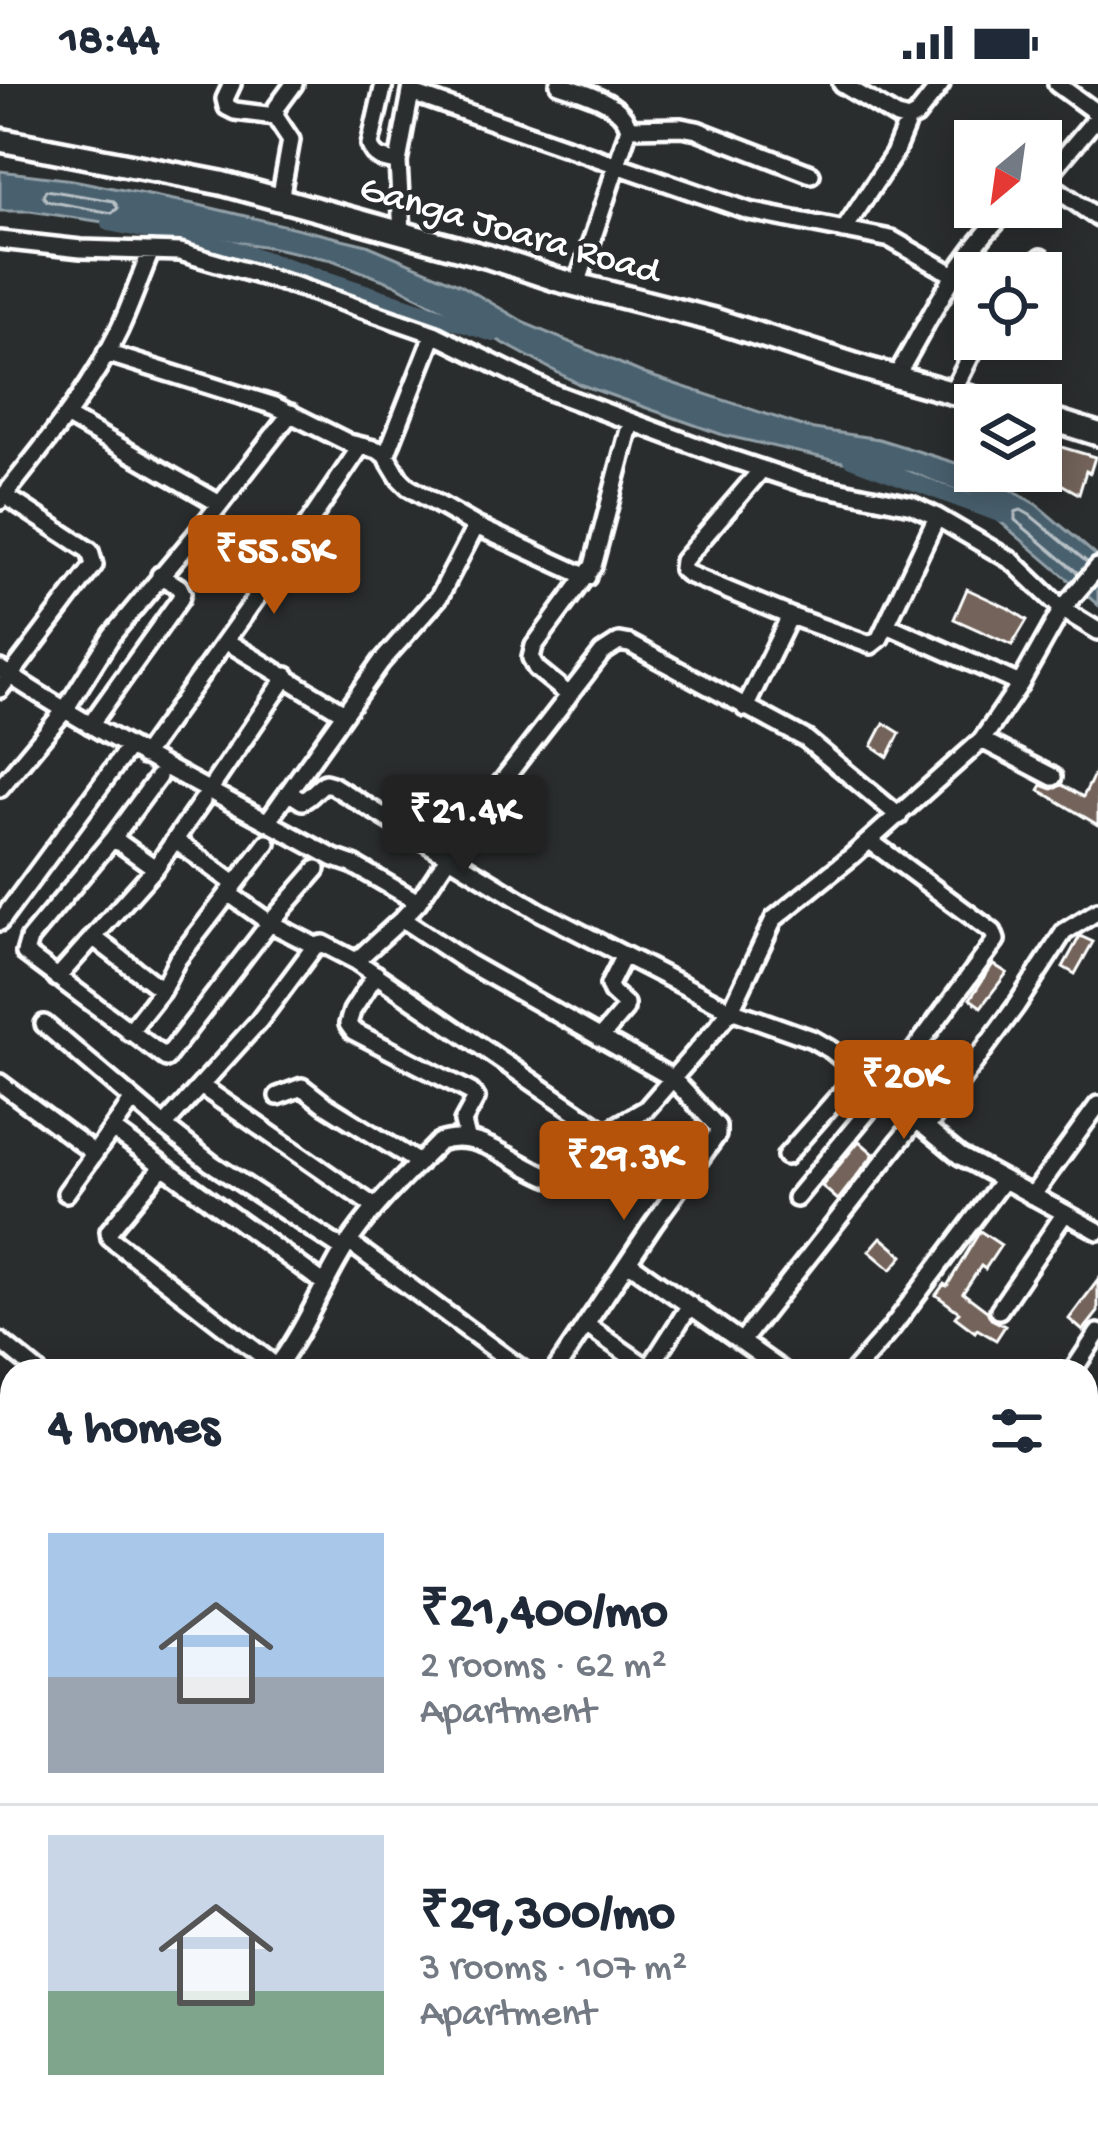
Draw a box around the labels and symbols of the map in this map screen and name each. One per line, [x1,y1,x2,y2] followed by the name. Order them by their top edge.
[954,120,1062,228] north arrow
[354,168,668,298] street label: Ganga Joara Road
[176,515,372,617] pin: ₹55.5K
[366,775,562,877] pin: ₹21.4K
[833,1040,975,1142] pin: ₹20K
[526,1121,722,1223] pin: ₹29.3K

